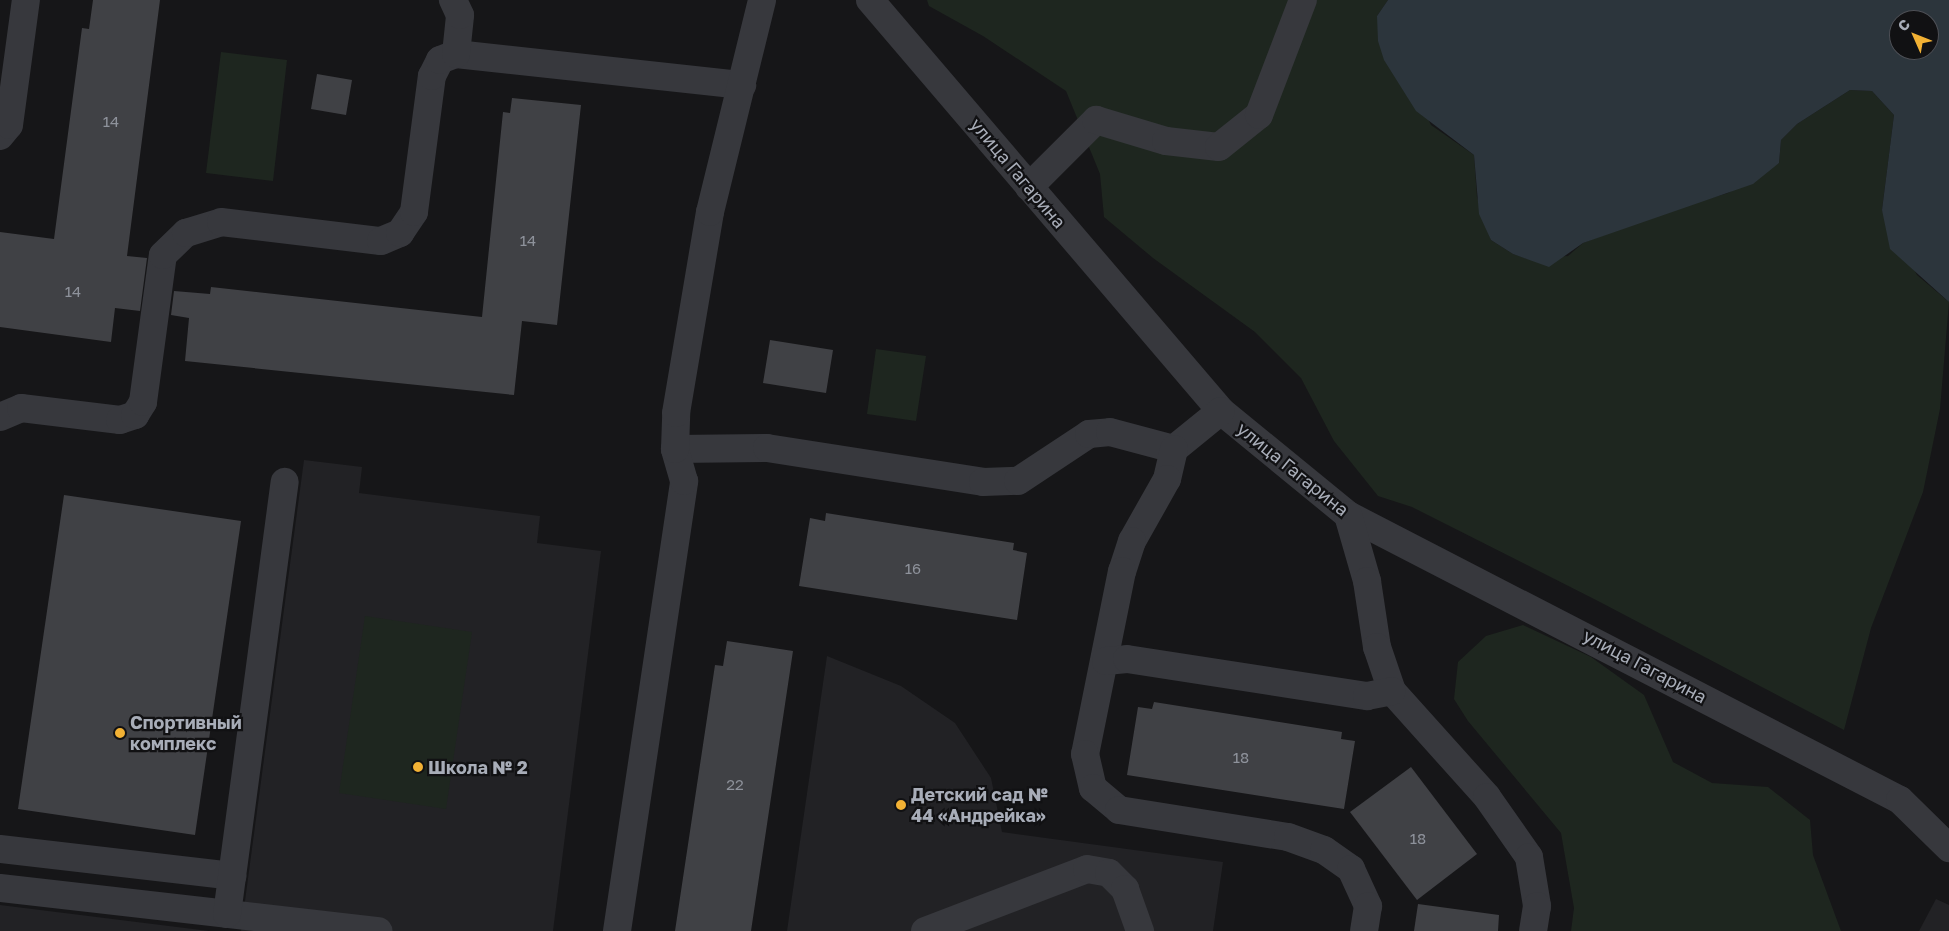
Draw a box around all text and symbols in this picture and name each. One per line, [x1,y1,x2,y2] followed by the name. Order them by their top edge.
[1889,10,1939,60] north arrow
[1894,15,1913,34] text: С
[103,113,119,131] house number: 14
[966,114,1070,232] street label: улица Гагарина
[520,232,536,250] house number: 14
[65,283,81,301] house number: 14
[1233,418,1353,520] street label: улица Гагарина
[905,560,921,578] house number: 16
[1579,624,1711,708] street label: улица Гагарина
[130,712,242,754] place label: Спортивный комплекс
[114,727,126,739] marker: Спортивный комплекс
[1233,749,1249,767] house number: 18
[428,756,528,778] place label: Школа № 2
[412,761,424,773] marker: Школа № 2
[726,776,744,794] house number: 22
[911,784,1048,826] place label: Детский сад № 44 «Андрейка»
[895,799,907,811] marker: Детский сад № 44 «Андрейка»
[1410,830,1426,848] house number: 18

